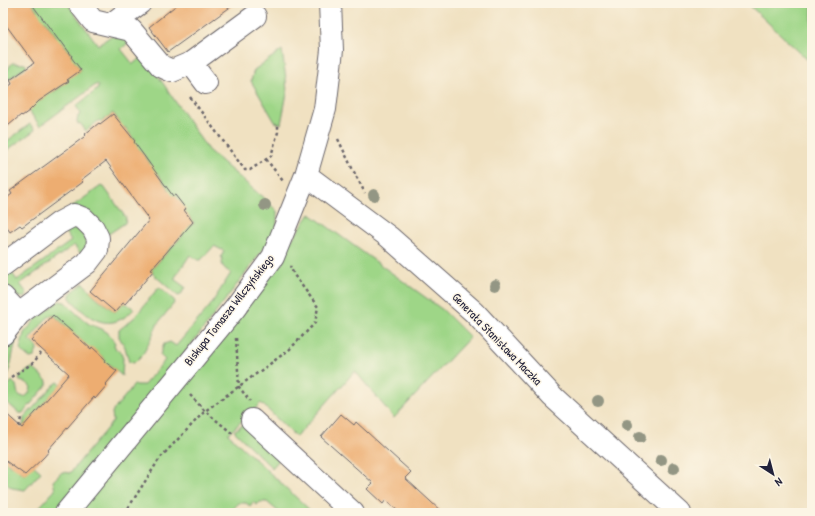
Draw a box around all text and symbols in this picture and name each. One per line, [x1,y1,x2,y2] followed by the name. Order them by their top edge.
[180,250,278,369] street label: Biskupa Tomasza Wilczyńskiego
[449,289,546,389] street label: Generała Stanisława Maczka
[753,454,793,494] north arrow
[772,475,785,490] text: N

